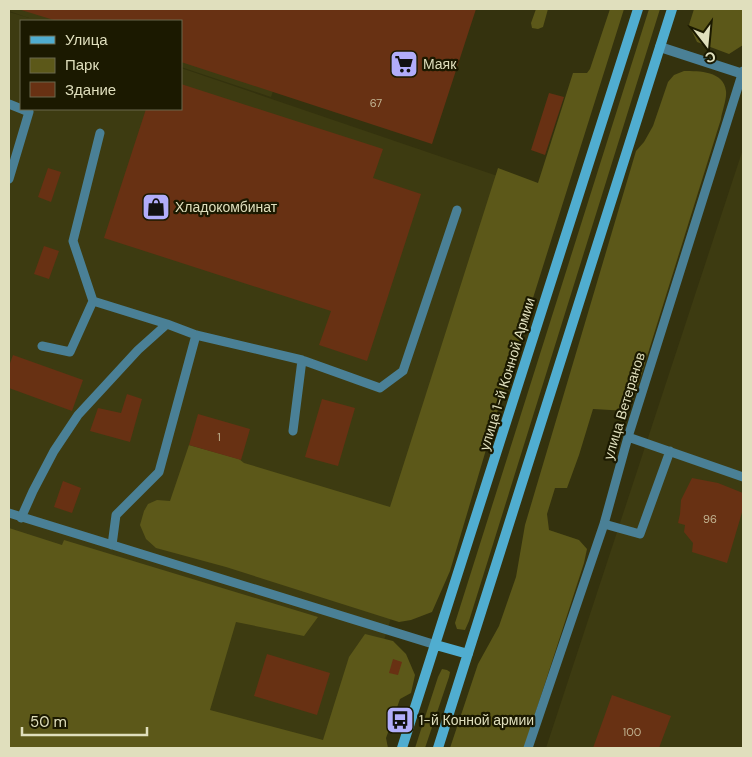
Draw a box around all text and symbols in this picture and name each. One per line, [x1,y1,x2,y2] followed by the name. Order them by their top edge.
[20,20,182,110] legend
[682,20,732,70] north arrow
[65,30,108,50] text: Улица
[703,47,718,68] text: С
[389,49,419,79] supermarket icon: Маяк
[65,55,99,75] text: Парк
[423,55,457,73] place label: Маяк
[65,80,116,100] text: Здание
[370,96,382,110] house number: 67
[141,192,171,222] shop icon: Хладокомбинат
[175,198,278,216] place label: Хладокомбинат
[475,295,539,453] street label: улица 1-й Конной Армии
[599,350,649,462] street label: улица Ветеранов
[217,430,221,444] house number: 1
[703,512,717,526] house number: 96
[22,704,148,736] scale bar
[385,705,415,735] bus stop icon: 1-й Конной армии
[419,711,534,729] place label: 1-й Конной армии
[30,712,67,732] text: 50 m
[623,725,641,739] house number: 100

